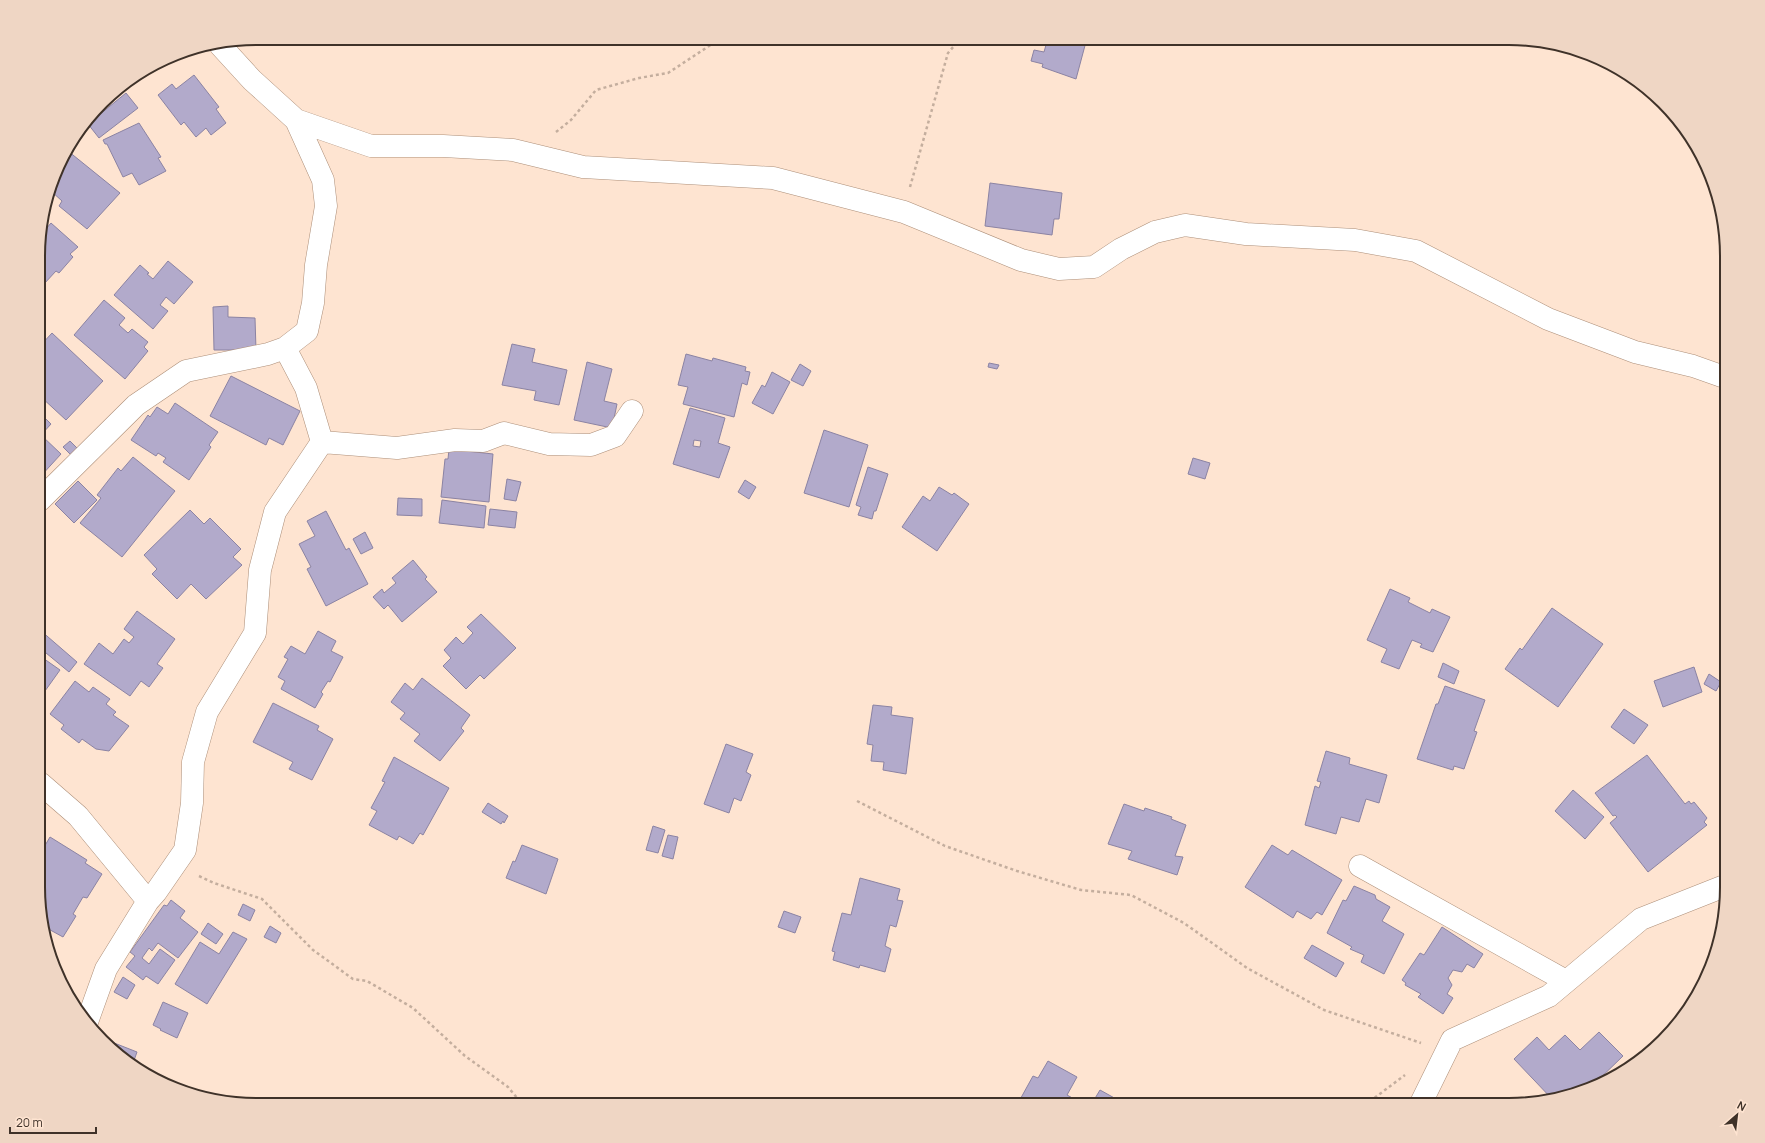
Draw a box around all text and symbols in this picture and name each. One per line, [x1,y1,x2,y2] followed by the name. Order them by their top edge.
[1717,1095,1757,1135] north arrow
[1735,1097,1749,1114] text: N
[10,1109,96,1135] scale bar
[16,1114,43,1131] text: 20 m

